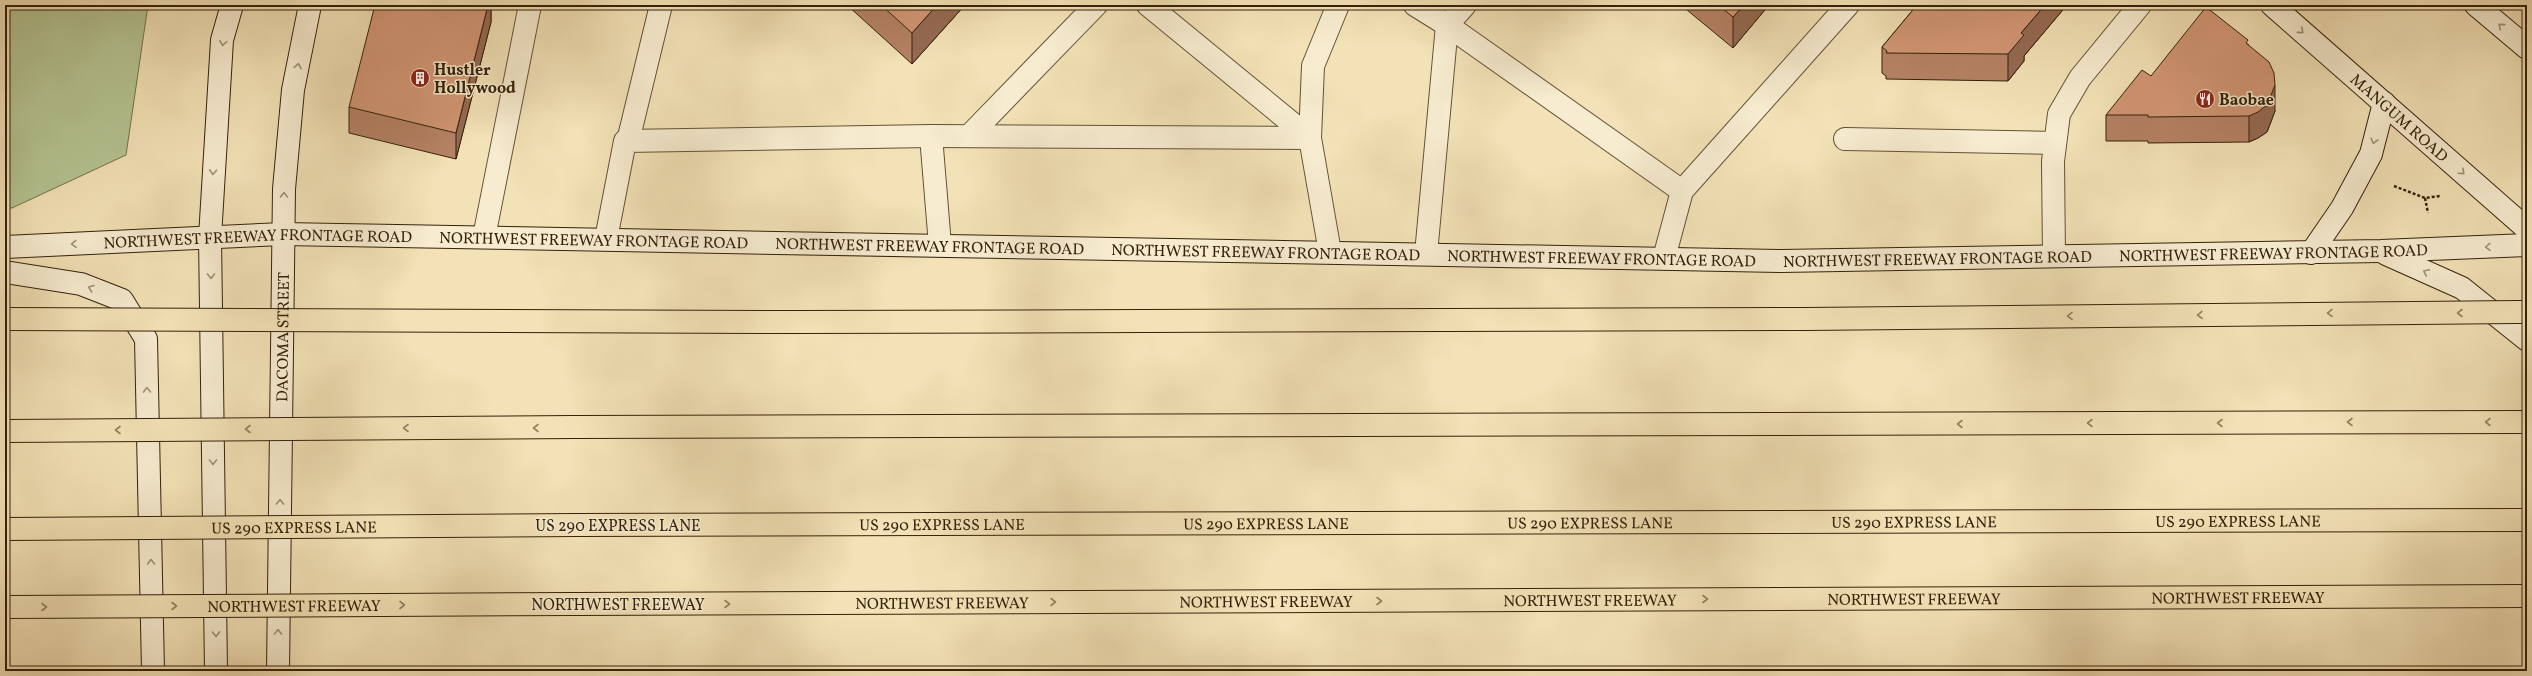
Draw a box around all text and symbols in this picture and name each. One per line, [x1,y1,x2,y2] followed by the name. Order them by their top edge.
[2499,24,2506,31] one-way arrow
[2296,26,2304,33] one-way arrow
[218,40,227,46] one-way arrow
[434,60,516,100] place label: Hustler Hollywood
[293,63,302,69] one-way arrow
[409,67,431,89] building icon: Hustler Hollywood
[2345,70,2452,168] street label: MANGUM ROAD
[2194,88,2216,110] restaurant icon: Baobae
[2219,90,2274,112] place label: Baobae
[2371,138,2379,144] one-way arrow
[2457,167,2464,174] one-way arrow
[209,169,217,175] one-way arrow
[280,192,288,198] one-way arrow
[103,225,413,255] street label: NORTHWEST FREEWAY FRONTAGE ROAD
[439,228,749,255] street label: NORTHWEST FREEWAY FRONTAGE ROAD
[775,234,1084,261] street label: NORTHWEST FREEWAY FRONTAGE ROAD
[71,240,77,249] one-way arrow
[1111,240,1420,267] street label: NORTHWEST FREEWAY FRONTAGE ROAD
[2119,240,2429,268] street label: NORTHWEST FREEWAY FRONTAGE ROAD
[2485,243,2491,251] one-way arrow
[1447,246,1756,274] street label: NORTHWEST FREEWAY FRONTAGE ROAD
[1783,247,2092,274] street label: NORTHWEST FREEWAY FRONTAGE ROAD
[2423,269,2430,277] one-way arrow
[272,272,296,402] street label: DACOMA STREET
[207,273,215,279] one-way arrow
[88,284,95,292] one-way arrow
[2327,309,2333,318] one-way arrow
[2457,309,2463,317] one-way arrow
[2197,311,2203,319] one-way arrow
[2067,312,2073,320] one-way arrow
[143,387,151,393] one-way arrow
[2347,418,2353,426] one-way arrow
[2485,418,2491,426] one-way arrow
[2087,419,2093,427] one-way arrow
[2217,419,2223,427] one-way arrow
[1957,420,1963,428] one-way arrow
[403,424,409,432] one-way arrow
[533,424,539,432] one-way arrow
[245,425,251,433] one-way arrow
[115,426,121,434] one-way arrow
[209,459,218,465] one-way arrow
[276,499,284,505] one-way arrow
[1831,512,1997,535] street label: US 290 EXPRESS LANE
[2155,512,2321,534] street label: US 290 EXPRESS LANE
[1507,513,1673,536] street label: US 290 EXPRESS LANE
[1183,514,1349,536] street label: US 290 EXPRESS LANE
[859,515,1025,537] street label: US 290 EXPRESS LANE
[535,516,701,538] street label: US 290 EXPRESS LANE
[211,517,377,541] street label: US 290 EXPRESS LANE
[146,559,155,565] one-way arrow
[2151,588,2325,611] street label: NORTHWEST FREEWAY
[1827,589,2001,612] street label: NORTHWEST FREEWAY
[1503,590,1677,613] street label: NORTHWEST FREEWAY
[1179,592,1353,615] street label: NORTHWEST FREEWAY
[855,593,1029,616] street label: NORTHWEST FREEWAY
[531,595,705,617] street label: NORTHWEST FREEWAY
[1702,595,1708,603] one-way arrow
[207,596,381,619] street label: NORTHWEST FREEWAY
[1376,597,1382,605] one-way arrow
[1050,598,1056,606] one-way arrow
[724,600,730,608] one-way arrow
[399,601,405,609] one-way arrow
[171,602,177,610] one-way arrow
[41,603,47,611] one-way arrow
[274,629,283,635] one-way arrow
[212,631,220,637] one-way arrow

